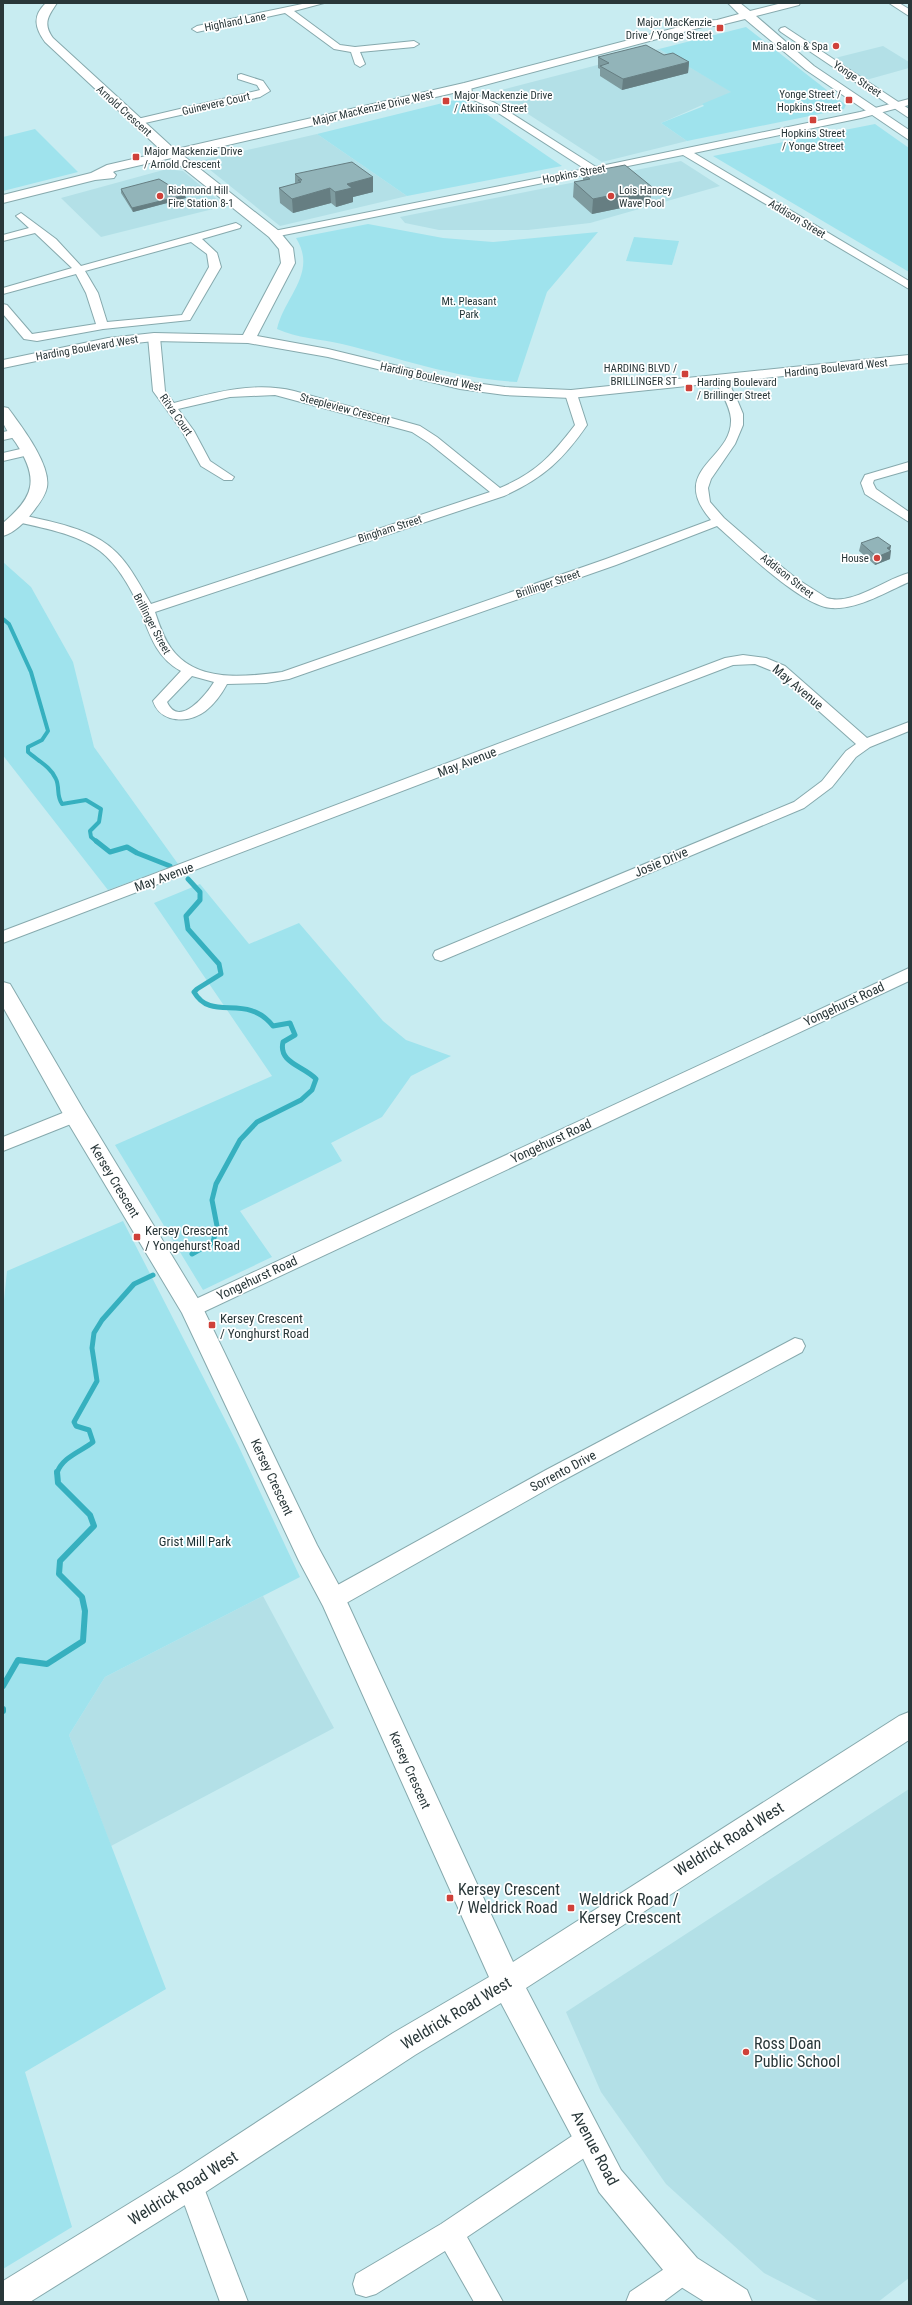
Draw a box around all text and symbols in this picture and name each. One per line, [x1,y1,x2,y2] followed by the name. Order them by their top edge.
[203,10,267,34] street label: Highland Lane
[626,16,712,42] place label: Major MacKenzie Drive / Yonge Street
[715,23,725,33] marker: Major MacKenzie Drive / Yonge Street
[752,40,828,53] place label: Mina Salon & Spa
[831,41,841,51] marker: Mina Salon & Spa
[831,58,883,100] street label: Yonge Street
[94,83,154,139] street label: Arnold Crescent
[311,88,435,128] street label: Major MacKenzie Drive West
[777,88,841,114] place label: Yonge Street / Hopkins Street
[454,89,552,115] place label: Major Mackenzie Drive / Atkinson Street
[181,90,251,118] street label: Guinevere Court
[844,95,854,105] marker: Yonge Street / Hopkins Street
[441,96,451,106] marker: Major Mackenzie Drive / Atkinson Street
[808,115,818,125] marker: Hopkins Street / Yonge Street
[781,127,845,153] place label: Hopkins Street / Yonge Street
[144,145,242,171] place label: Major Mackenzie Drive / Arnold Crescent
[131,152,141,162] marker: Major Mackenzie Drive / Arnold Crescent
[541,162,607,186] street label: Hopkins Street
[168,184,234,210] place label: Richmond Hill Fire Station 8-1
[619,184,672,210] place label: Lois Hancey Wave Pool
[155,191,165,201] marker: Richmond Hill Fire Station 8-1
[606,191,616,201] marker: Lois Hancey Wave Pool
[766,197,828,241] street label: Addison Street
[442,295,496,321] park label: Mt. Pleasant Park
[35,333,139,363] street label: Harding Boulevard West
[784,356,888,380] street label: Harding Boulevard West
[379,360,483,394] street label: Harding Boulevard West
[604,362,677,388] place label: HARDING BLVD / BRILLINGER ST
[680,369,690,379] marker: HARDING BLVD / BRILLINGER ST
[697,376,777,402] place label: Harding Boulevard / Brillinger Street
[684,383,694,393] marker: Harding Boulevard / Brillinger Street
[298,391,392,427] street label: Steepleview Crescent
[157,392,195,438] street label: Ritva Court
[356,513,424,545] street label: Bingham Street
[758,551,816,601] street label: Addison Street
[841,552,869,565] place label: House
[872,553,882,563] marker: House
[514,567,582,601] street label: Brillinger Street
[131,591,173,657] street label: Brillinger Street
[770,661,826,713] street label: May Avenue
[435,744,499,780] street label: May Avenue
[632,844,690,880] street label: Josie Drive
[132,859,196,895] street label: May Avenue
[801,979,887,1029] street label: Yongehurst Road
[508,1116,594,1166] street label: Yongehurst Road
[87,1142,143,1220] street label: Kersey Crescent
[145,1223,240,1253] place label: Kersey Crescent / Yongehurst Road
[132,1232,142,1242] marker: Kersey Crescent / Yongehurst Road
[214,1253,300,1303] street label: Yongehurst Road
[220,1311,309,1341] place label: Kersey Crescent / Yonghurst Road
[207,1320,217,1330] marker: Kersey Crescent / Yonghurst Road
[248,1436,296,1518] street label: Kersey Crescent
[527,1447,599,1495] street label: Sorrento Drive
[159,1534,231,1549] park label: Grist Mill Park
[386,1729,434,1811] street label: Kersey Crescent
[671,1798,787,1880] street label: Weldrick Road West
[458,1880,560,1917] place label: Kersey Crescent / Weldrick Road
[579,1890,681,1927] place label: Weldrick Road / Kersey Crescent
[445,1893,455,1903] marker: Kersey Crescent / Weldrick Road
[566,1903,576,1913] marker: Weldrick Road / Kersey Crescent
[397,1972,515,2053] street label: Weldrick Road West
[754,2034,840,2071] place label: Ross Doan Public School
[741,2047,751,2057] marker: Ross Doan Public School
[567,2107,623,2189] street label: Avenue Road
[125,2147,241,2229] street label: Weldrick Road West

